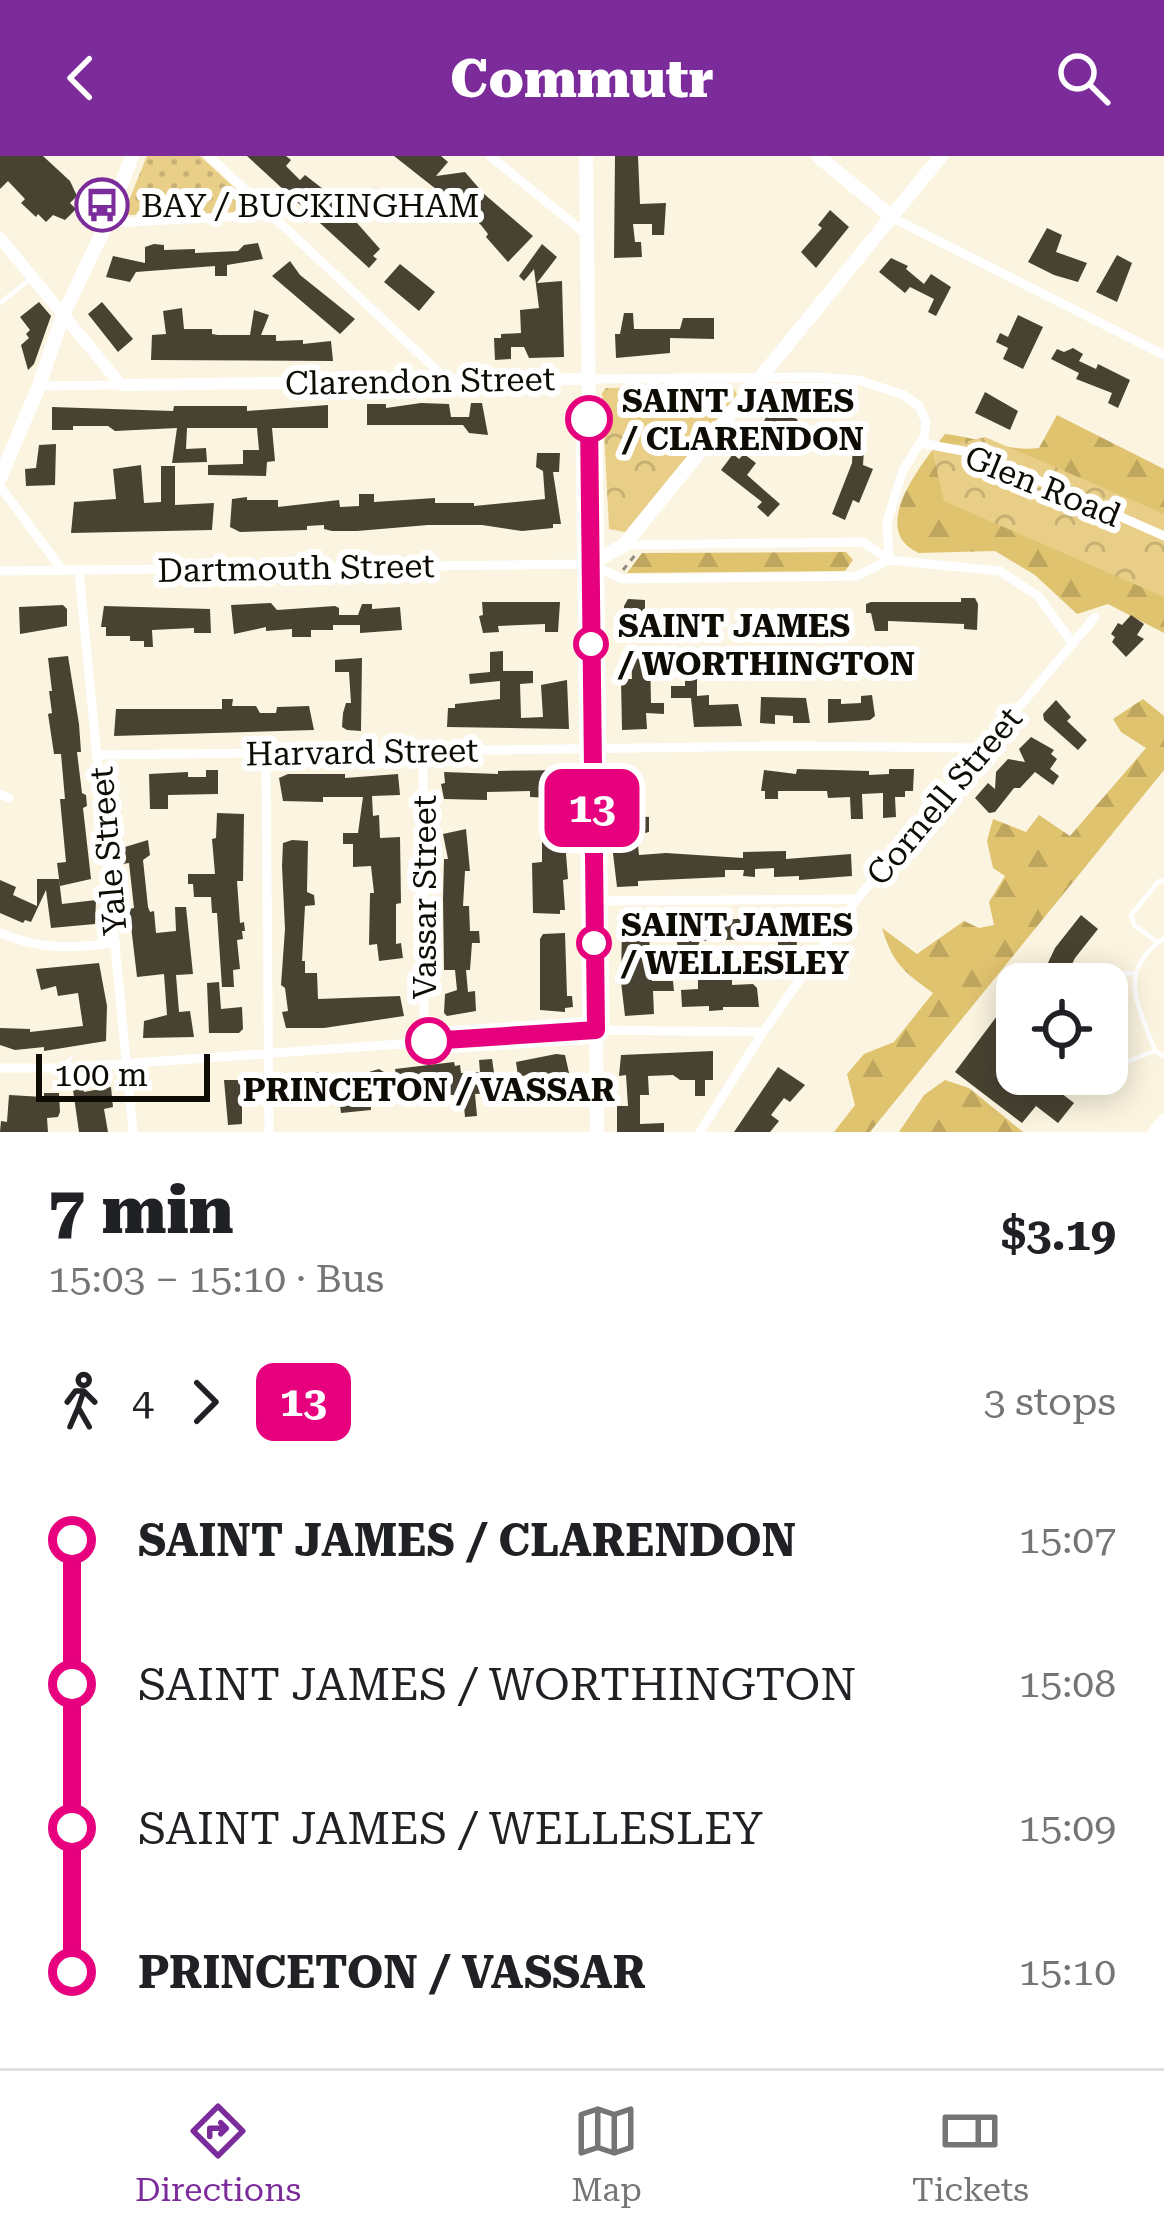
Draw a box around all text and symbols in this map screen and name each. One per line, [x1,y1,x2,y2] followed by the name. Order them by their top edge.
[48,45,114,111] icon: back
[1050,45,1116,111] icon: search
[450,47,714,110] text: Commutr
[74,177,130,233] bus stop icon: BAY / BUCKINGHAM
[141,186,479,225] place label: BAY / BUCKINGHAM
[285,359,555,403] street label: Clarendon Street
[621,381,864,458] place label: SAINT JAMES / CLARENDON
[567,397,611,441] marker: SAINT JAMES / CLARENDON
[959,437,1127,535] street label: Glen Road
[157,546,435,590] street label: Dartmouth Street
[617,606,915,683] place label: SAINT JAMES / WORTHINGTON
[575,628,607,660] marker: SAINT JAMES / WORTHINGTON
[858,699,1030,893] street label: Cornell Street
[245,730,479,774] street label: Harvard Street
[81,765,135,937] street label: Yale Street
[538,769,646,847] line badge: 13
[568,783,616,832] text: 13
[405,795,444,999] street label: Vassar Street
[620,905,853,982] place label: SAINT JAMES / WELLESLEY
[578,927,610,959] marker: SAINT JAMES / WELLESLEY
[996,963,1128,1095] map controls
[996,963,1128,1095] button: locate
[407,1019,451,1063] marker: PRINCETON / VASSAR
[36,1048,210,1101] scale bar
[54,1055,148,1094] text: 100 m
[243,1070,615,1109] place label: PRINCETON / VASSAR
[48,1172,234,1249] text: 7 min
[1001,1208,1116,1261] text: $3.19
[48,1256,384,1302] text: 15:03 – 15:10 · Bus
[48,1369,114,1435] icon: walk
[172,1369,238,1435] icon: forward
[280,1377,327,1426] text: 13
[132,1379,154,1425] text: 4
[984,1379,1116,1425] text: 3 stops
[138,1514,796,1567] text: SAINT JAMES / CLARENDON
[1019,1517,1116,1563] text: 15:07
[138,1658,856,1711] text: SAINT JAMES / WORTHINGTON
[1019,1661,1116,1707] text: 15:08
[138,1802,763,1855] text: SAINT JAMES / WELLESLEY
[1019,1805,1116,1851] text: 15:09
[138,1946,646,1999] text: PRINCETON / VASSAR
[1019,1949,1116,1995] text: 15:10
[135,2098,301,2209] tab: Directions
[571,2098,642,2209] tab: Map
[912,2098,1029,2209] tab: Tickets

